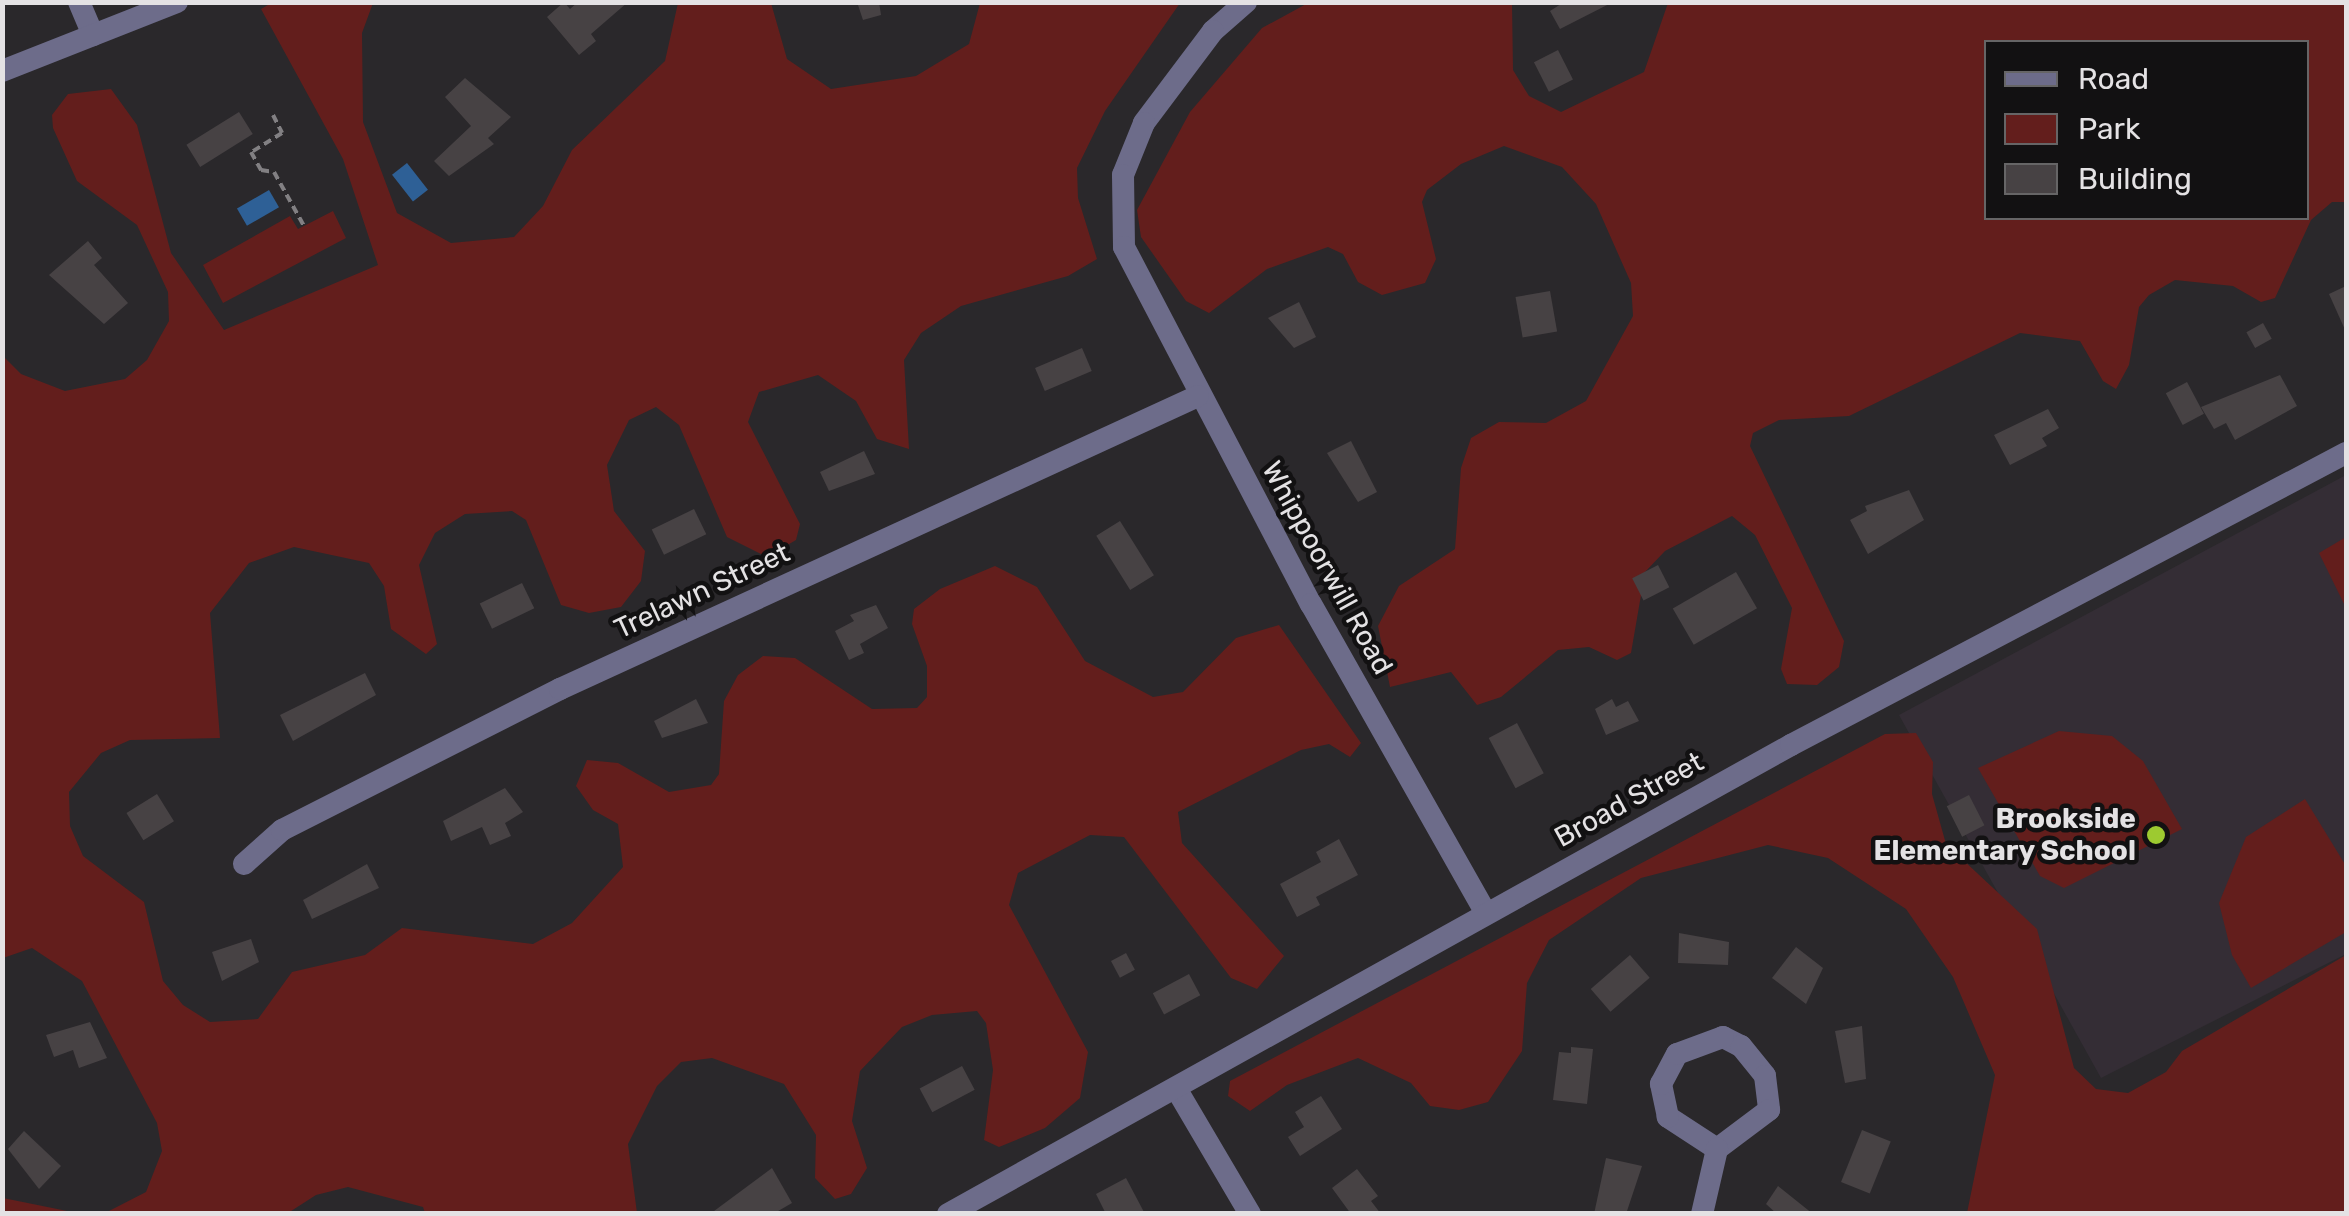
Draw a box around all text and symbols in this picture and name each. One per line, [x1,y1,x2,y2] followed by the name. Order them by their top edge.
[1984,40,2309,220] legend
[2078,61,2149,97] text: Road
[2078,111,2140,147] text: Park
[2078,161,2192,197] text: Building
[1254,456,1400,680] street label: Whippoorwill Road
[609,536,795,646] street label: Trelawn Street
[1549,745,1709,855] street label: Broad Street
[1873,802,2136,868] place label: Brookside Elementary School
[2145,824,2167,846] marker: Brookside Elementary School

